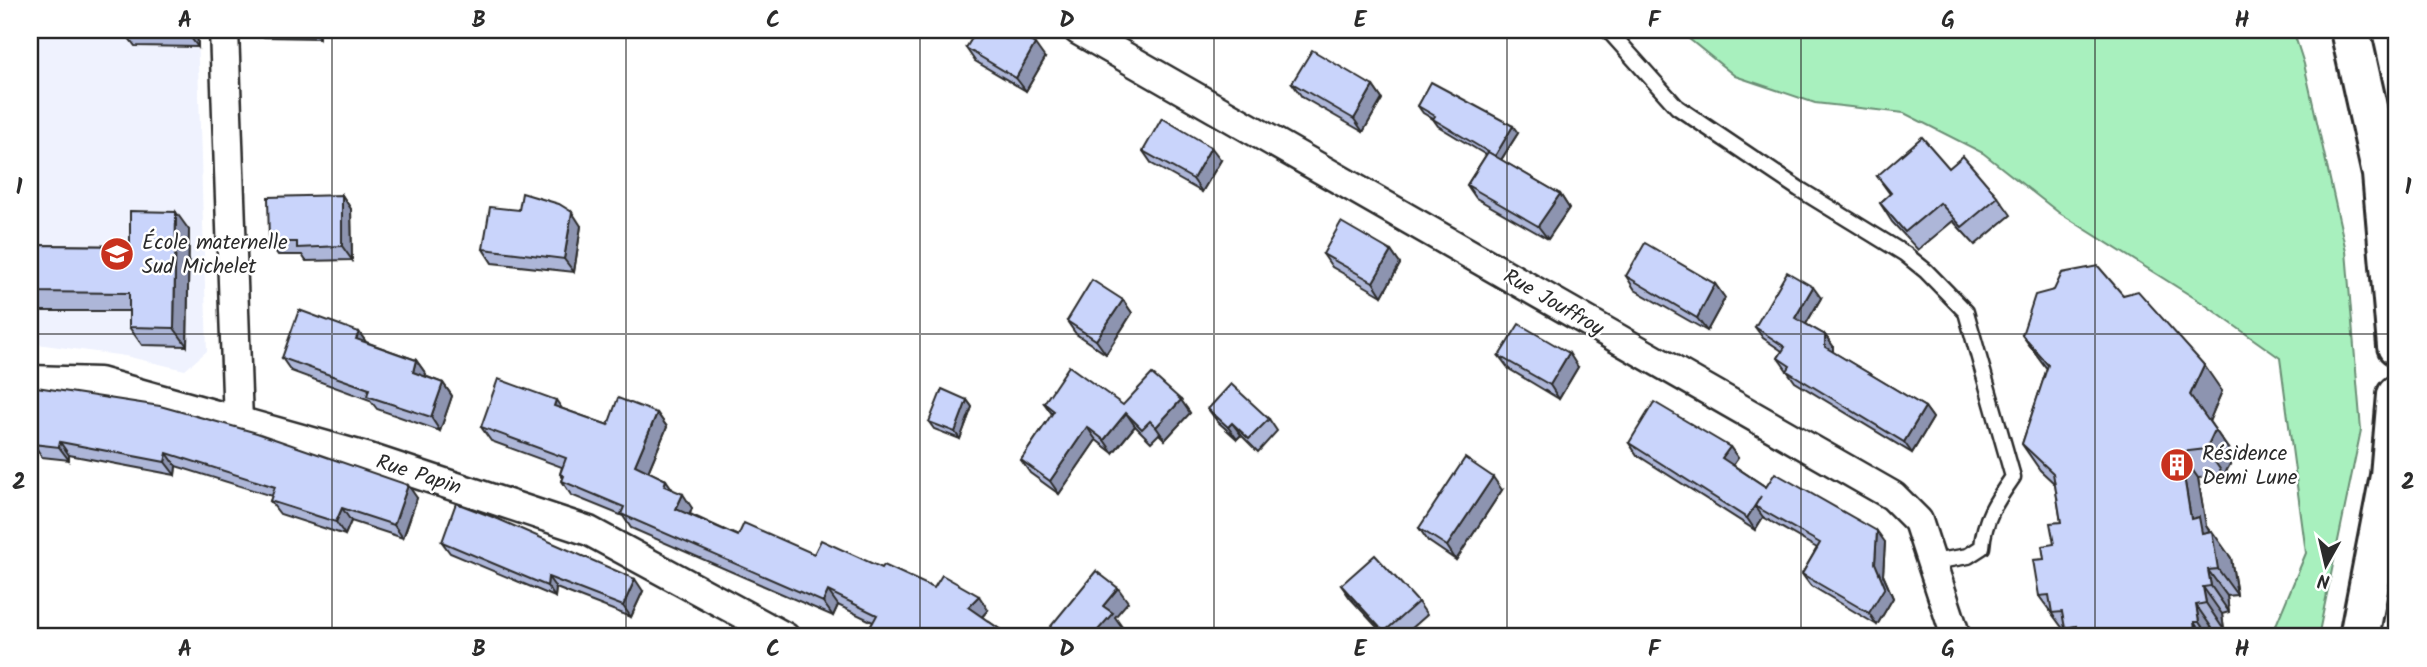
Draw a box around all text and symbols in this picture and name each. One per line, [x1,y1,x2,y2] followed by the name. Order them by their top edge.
[178,3,192,39] text: A
[472,3,486,39] text: B
[766,3,780,39] text: C
[1059,3,1075,39] text: D
[1354,3,1368,39] text: E
[1648,3,1662,39] text: F
[1941,3,1955,39] text: G
[2235,3,2250,39] text: H
[16,170,23,206] text: 1
[2405,170,2412,206] text: 1
[142,227,288,284] place label: École maternelle Sud Michelet
[98,235,136,273] school or university icon: École maternelle Sud Michelet
[1497,261,1610,346] street label: Rue Jouffroy
[2202,438,2298,495] place label: Résidence Demi Lune
[372,446,465,505] street label: Rue Papin
[2158,446,2196,484] building icon: Résidence Demi Lune
[12,465,26,501] text: 2
[2401,465,2415,501] text: 2
[2290,530,2360,600] north arrow
[2316,564,2332,596] text: N
[178,632,192,667] text: A
[472,632,486,667] text: B
[766,632,780,667] text: C
[1059,632,1075,667] text: D
[1354,632,1368,667] text: E
[1648,632,1662,667] text: F
[1941,632,1955,667] text: G
[2235,632,2250,667] text: H

